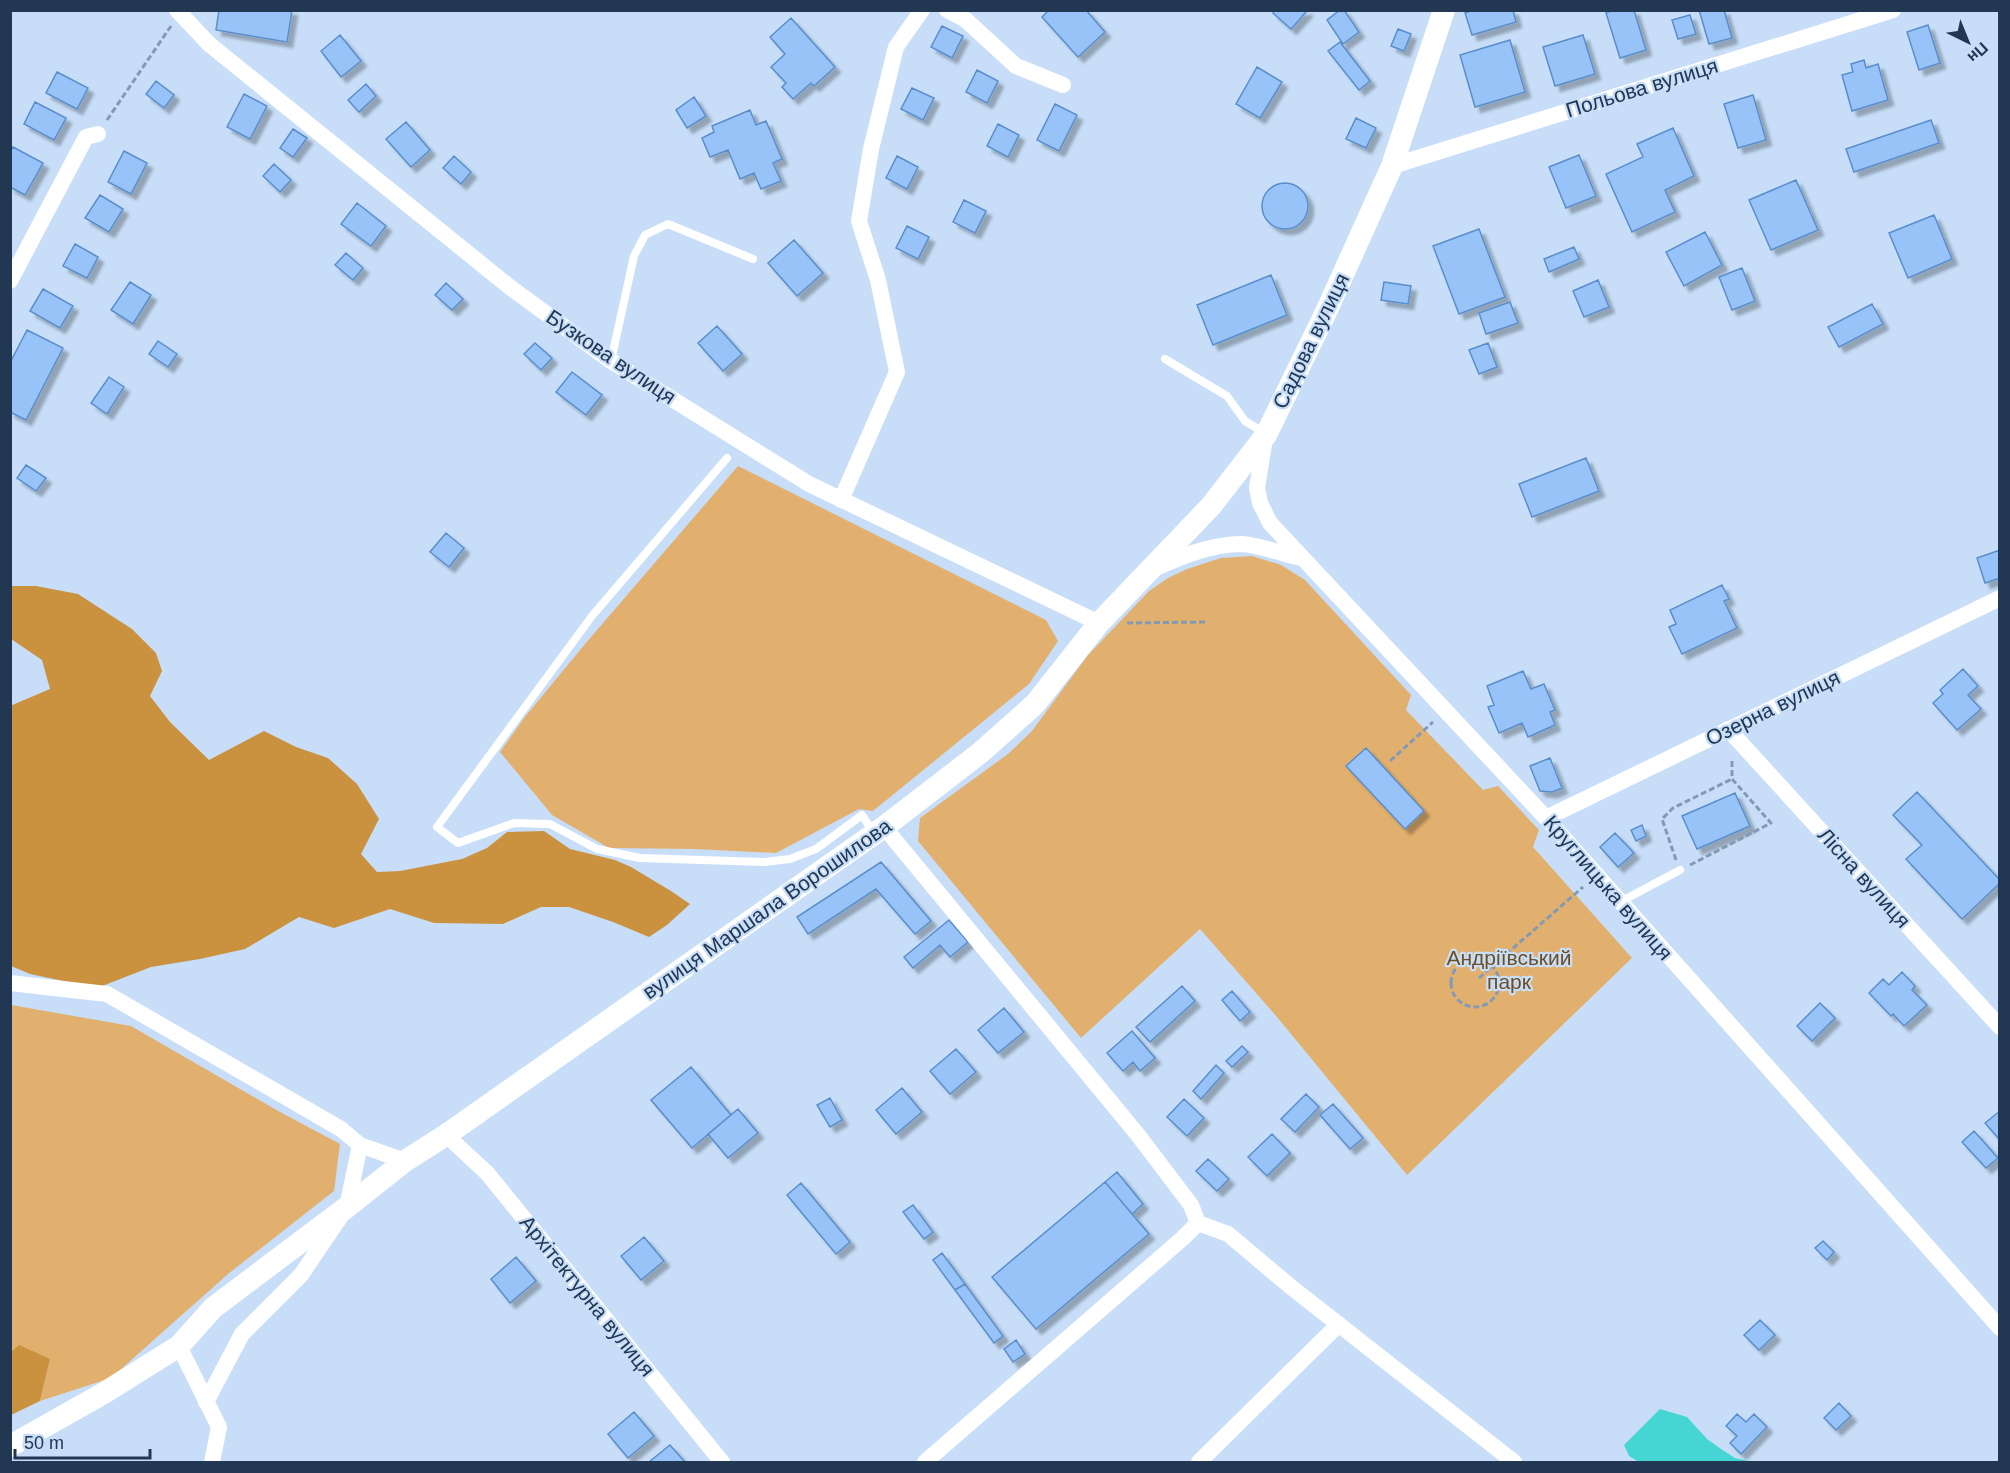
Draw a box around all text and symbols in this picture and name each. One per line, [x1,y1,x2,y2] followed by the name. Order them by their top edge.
[1938,12,1998,72] north arrow
[1964,39,1991,66] text: Пн
[1563,53,1721,122] street label: Польова вулиця
[1268,269,1353,412] street label: Садова вулиця
[542,305,680,408] street label: Бузкова вулиця
[1702,665,1844,750] street label: Озерна вулиця
[1539,811,1677,965] street label: Круглицька вулиця
[638,814,896,1003] street label: вулиця Маршала Ворошилова
[1814,823,1915,932] street label: Лісна вулиця
[1446,946,1572,993] park label: Андріївський парк
[515,1211,659,1381] street label: Архітектурна вулиця
[15,1422,150,1460] scale bar
[24,1433,64,1453] text: 50 m

